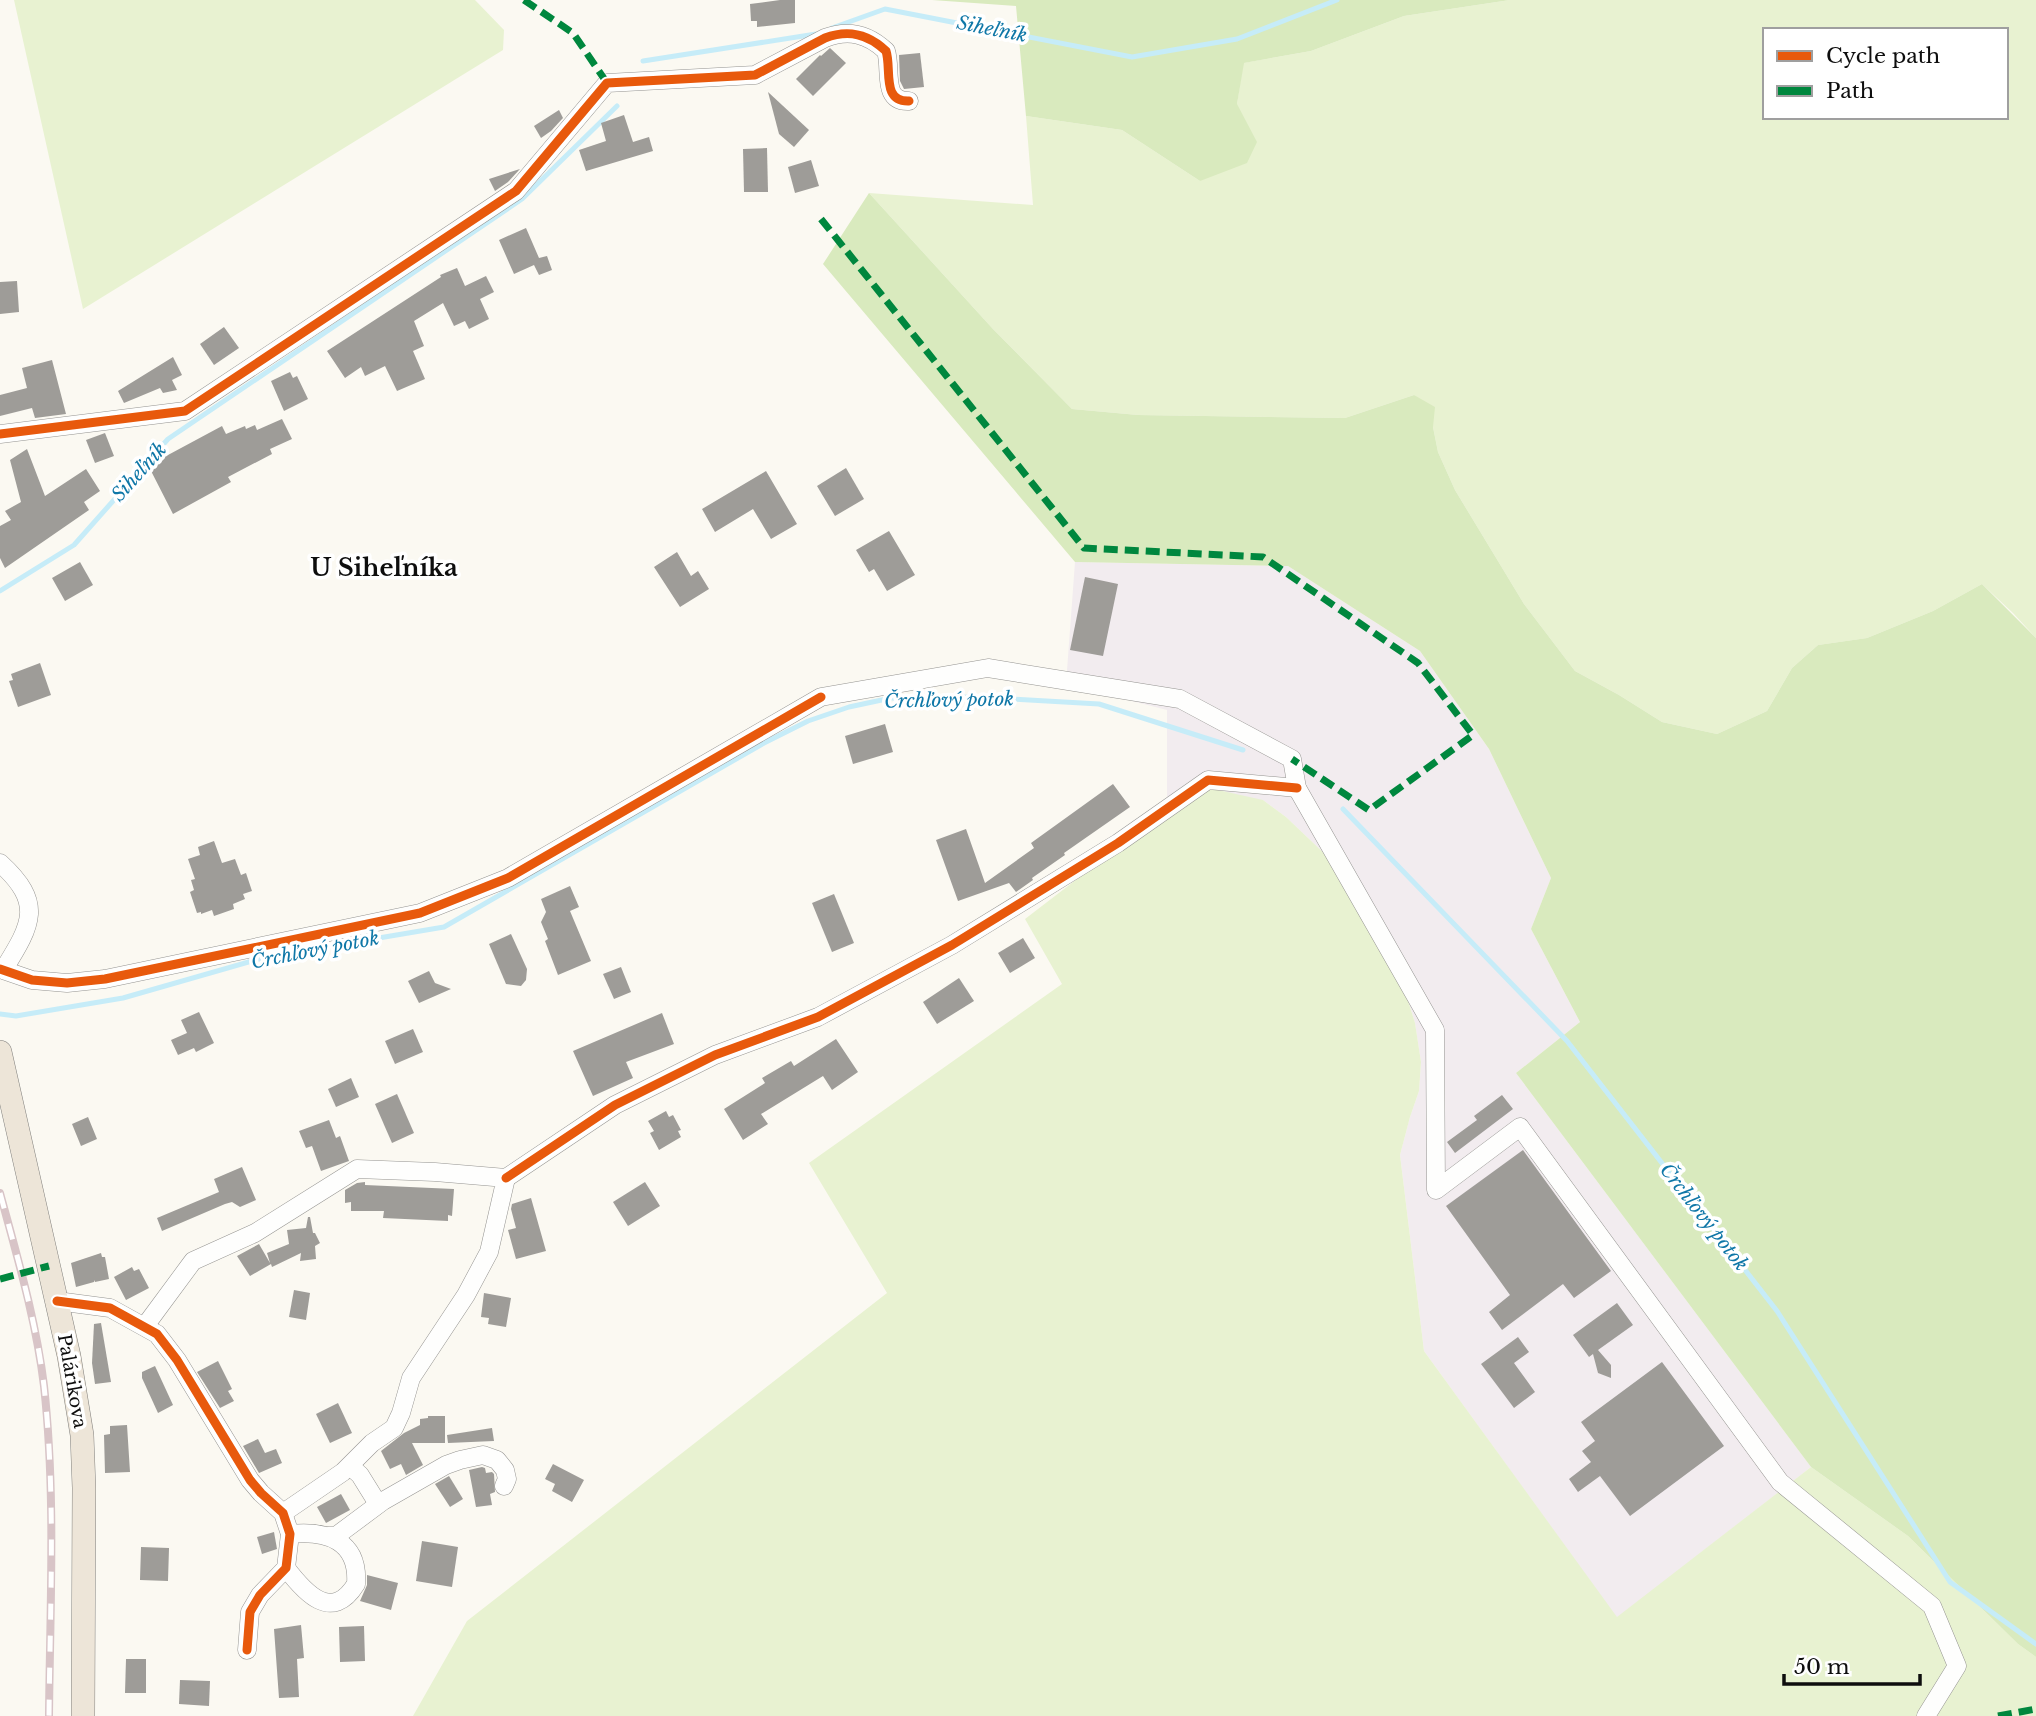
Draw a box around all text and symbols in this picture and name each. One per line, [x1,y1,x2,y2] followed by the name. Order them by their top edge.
[955,11,1029,47] water label: Siheľník
[1763,28,2008,119] legend
[1826,43,1940,69] text: Cycle path
[1826,78,1874,104] text: Path
[107,438,171,506] water label: Siheľník
[310,553,458,582] district label: U Siheľníka
[884,687,1014,713] water label: Črchľový potok
[249,926,381,974] water label: Črchľový potok
[1655,1159,1753,1275] water label: Črchľový potok
[53,1332,91,1430] street label: Palárikova
[1784,1642,1920,1686] scale bar
[1794,1654,1850,1680] text: 50 m

